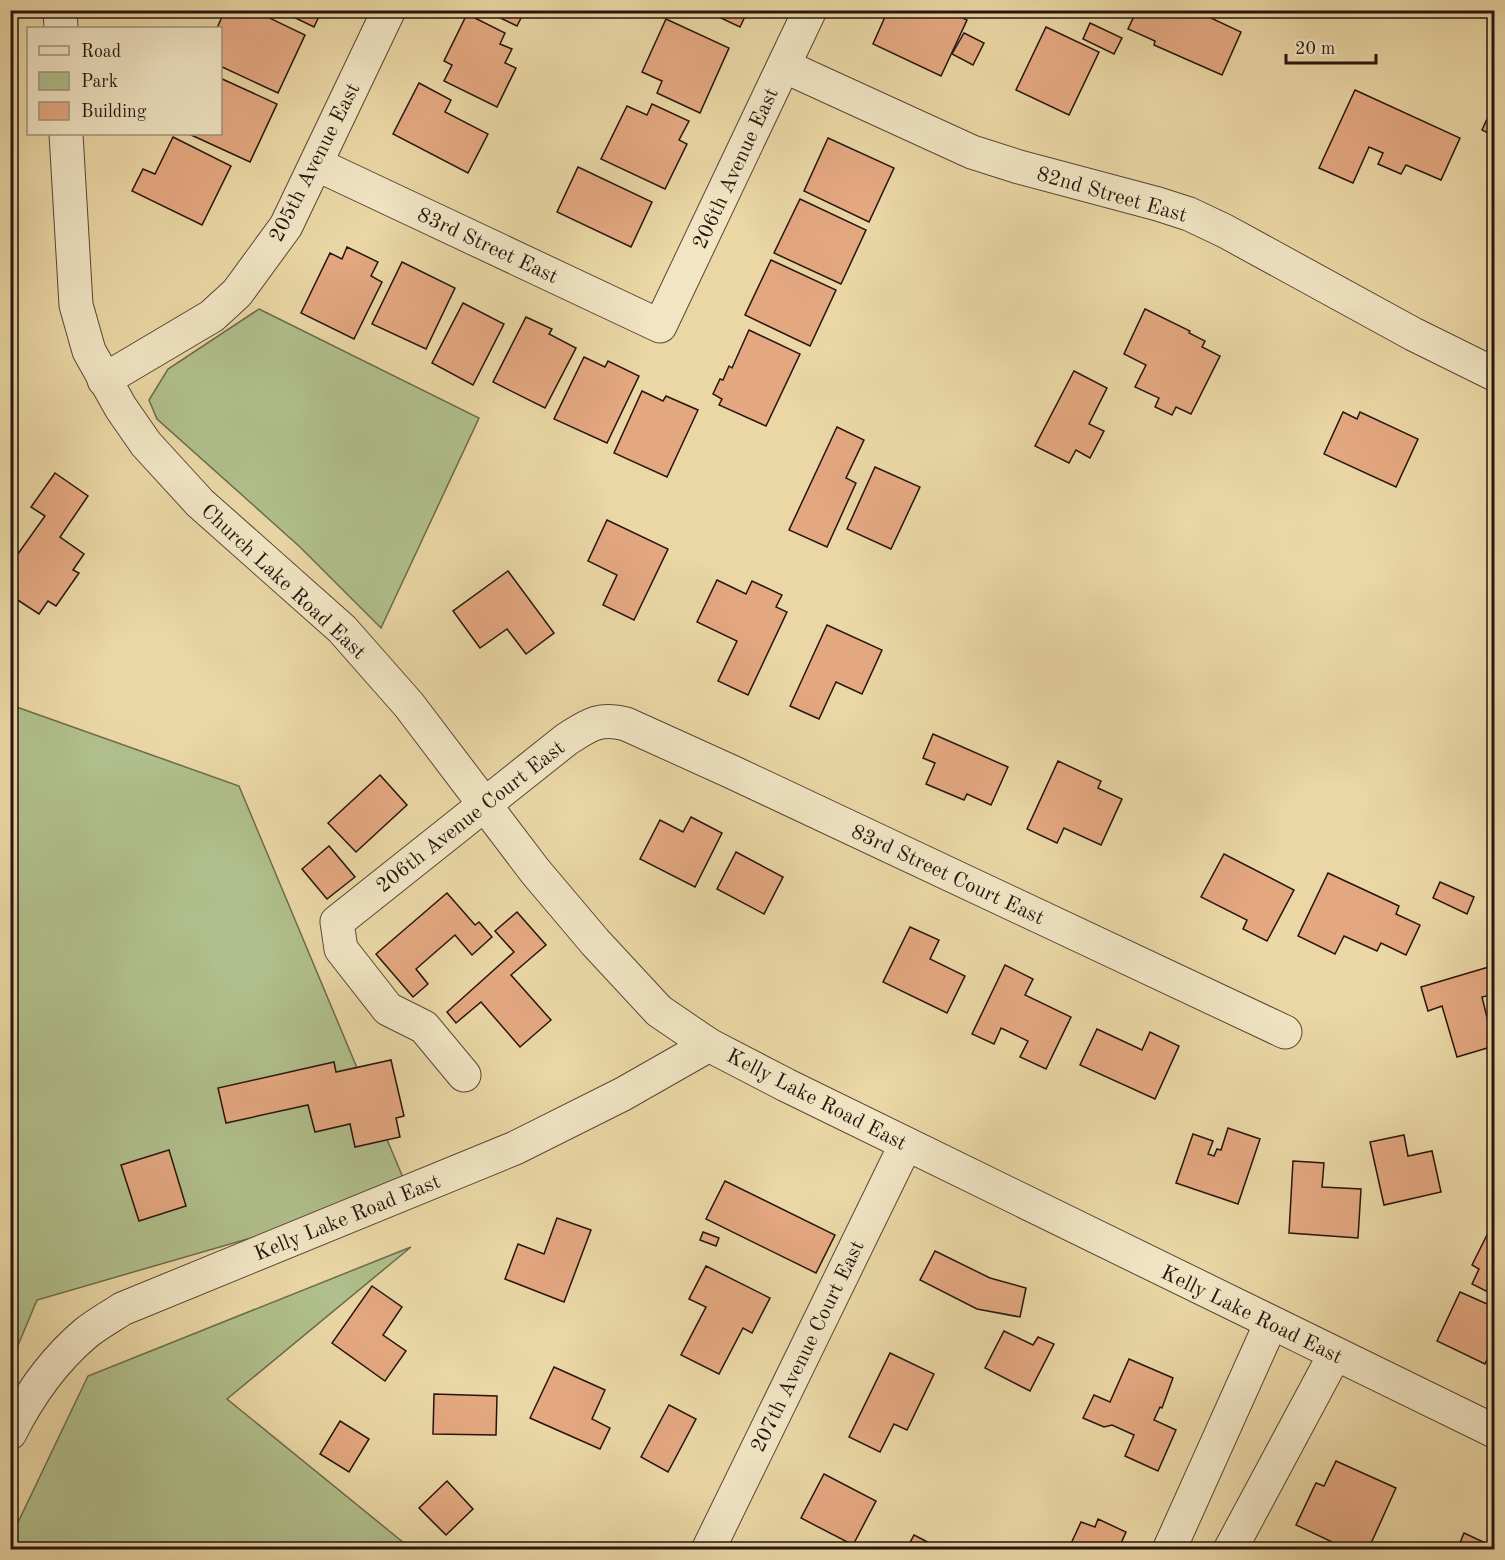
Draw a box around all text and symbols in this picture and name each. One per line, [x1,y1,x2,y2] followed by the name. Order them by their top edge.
[27,27,222,135] legend
[1286,27,1376,65] scale bar
[1295,40,1335,58] text: 20 m
[81,43,121,61] text: Road
[81,73,118,91] text: Park
[266,80,364,245] street label: 205th Avenue East
[690,85,783,252] street label: 206th Avenue East
[81,103,147,121] text: Building
[1034,164,1189,227] street label: 82nd Street East
[414,205,561,288] street label: 83rd Street East
[197,501,369,664] street label: Church Lake Road East
[373,737,569,897] street label: 206th Avenue Court East
[848,821,1047,929] street label: 83rd Street Court East
[723,1046,910,1155] street label: Kelly Lake Road East
[251,1171,444,1265] street label: Kelly Lake Road East
[748,1238,869,1456] street label: 207th Avenue Court East
[1157,1262,1345,1368] street label: Kelly Lake Road East

